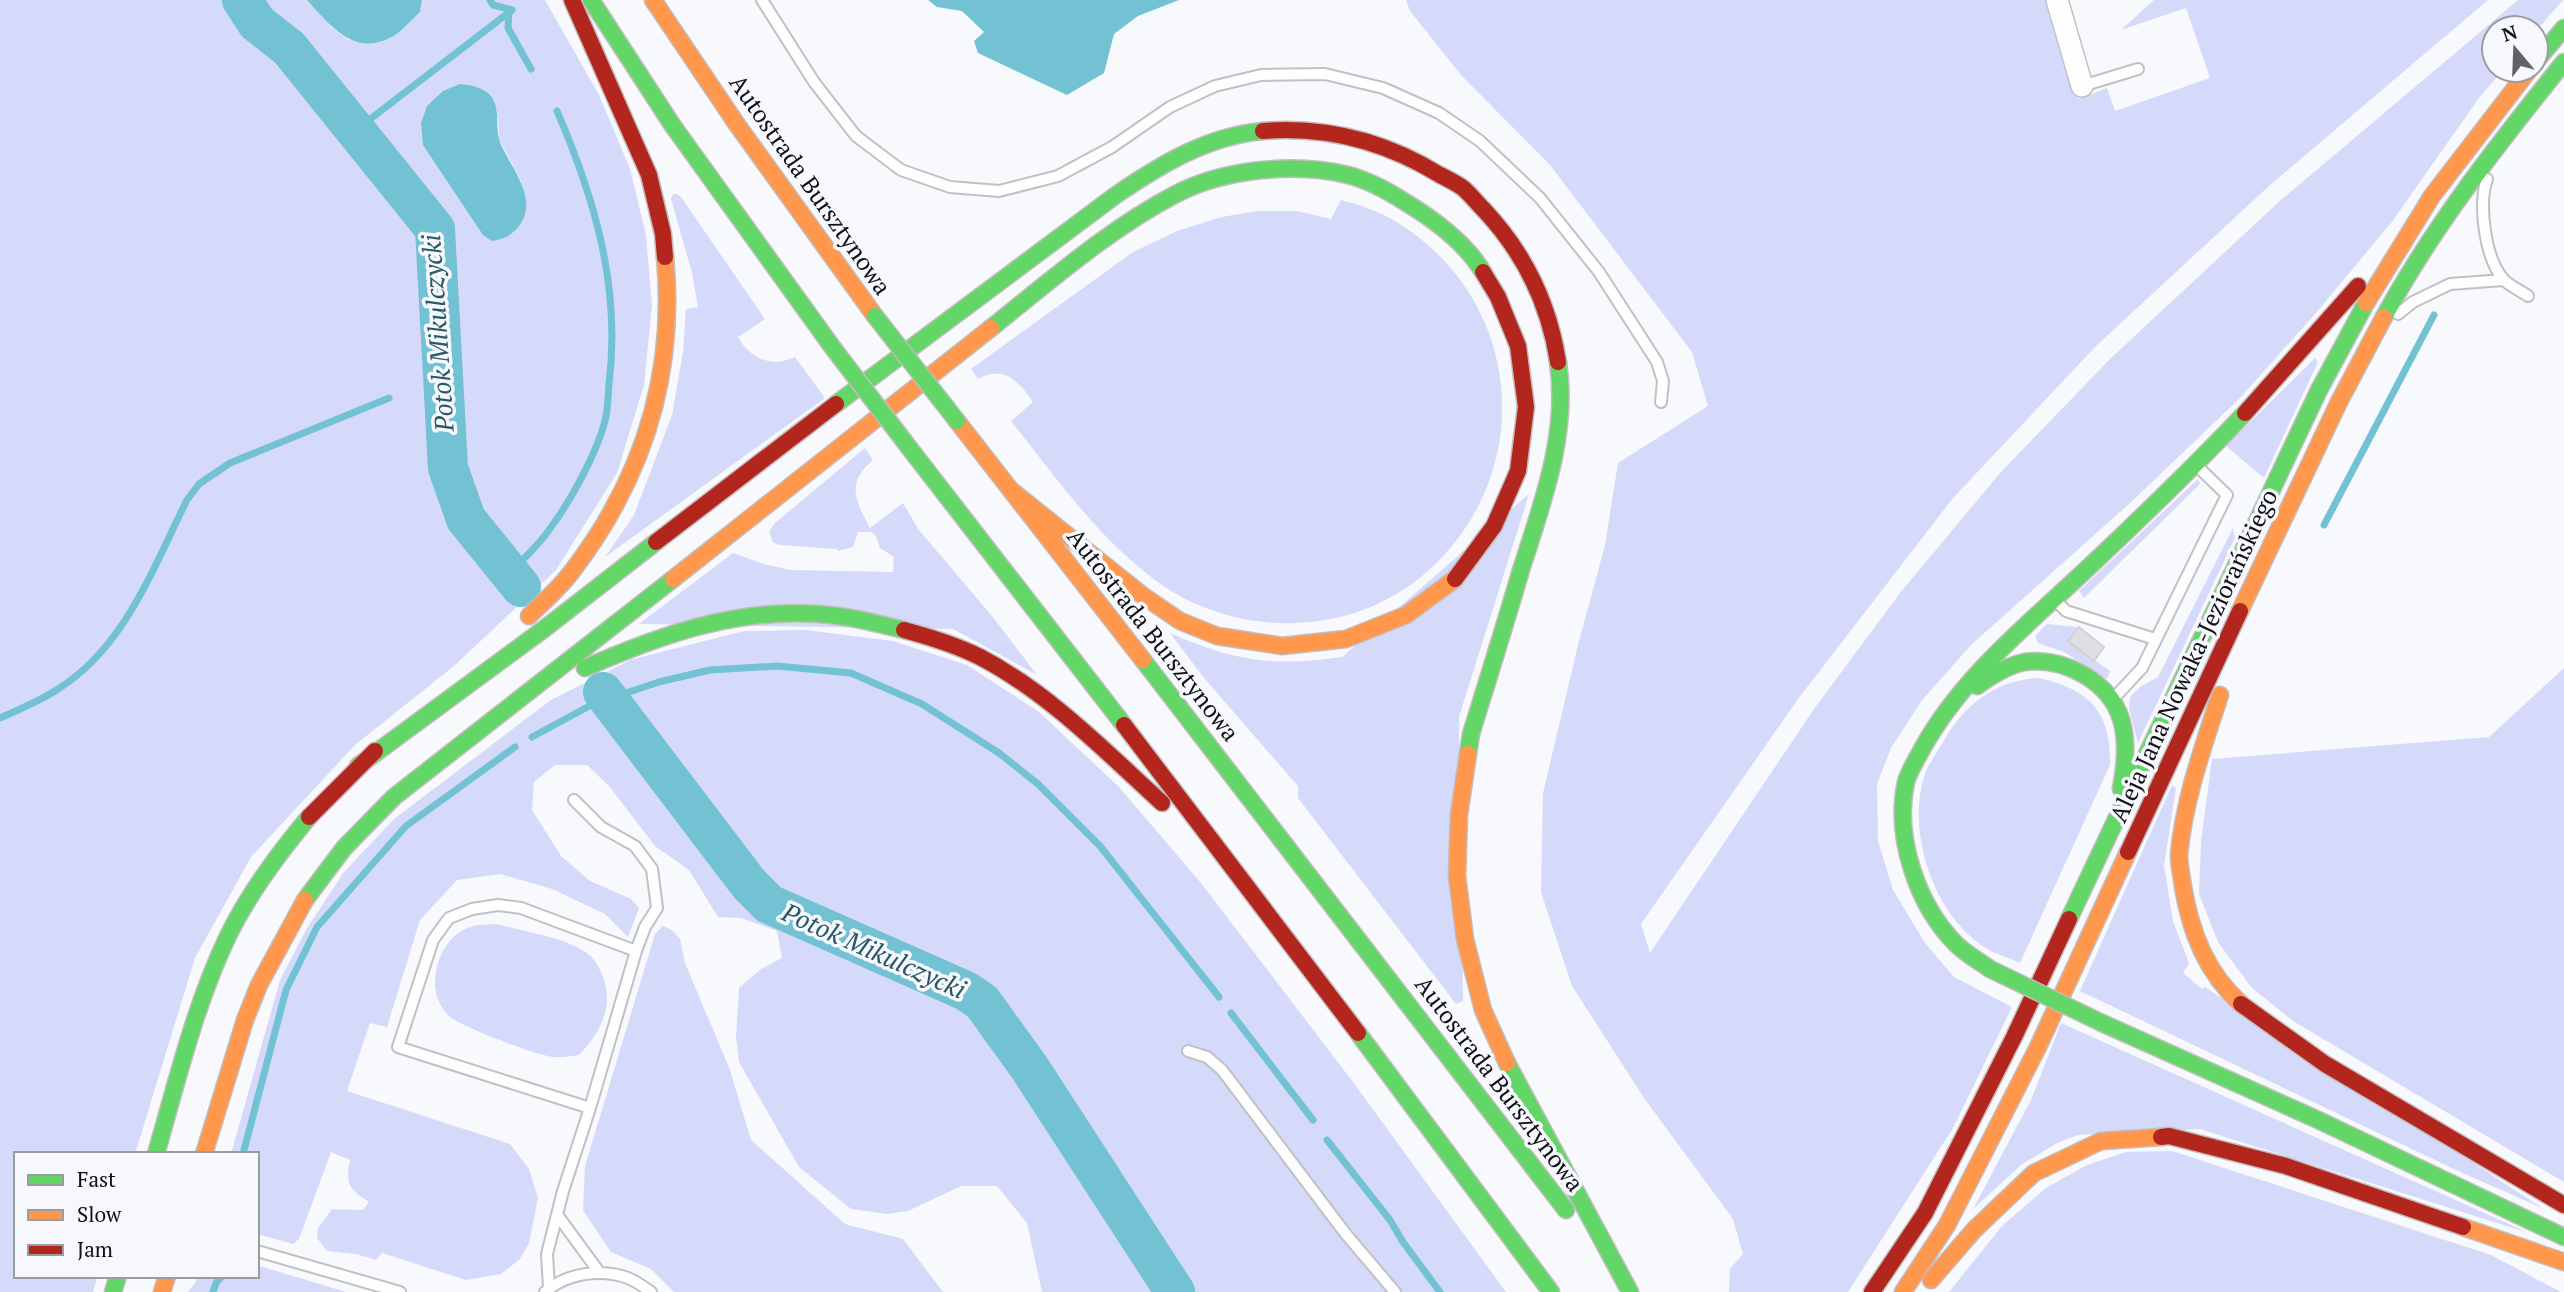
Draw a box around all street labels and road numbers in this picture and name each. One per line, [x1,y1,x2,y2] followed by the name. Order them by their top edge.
[723,68,899,301] street label: Autostrada Bursztynowa
[2102,484,2284,827] street label: Aleja Jana Nowaka-Jeziorańskiego
[1061,521,1247,747] street label: Autostrada Bursztynowa
[1408,969,1591,1198] street label: Autostrada Bursztynowa

